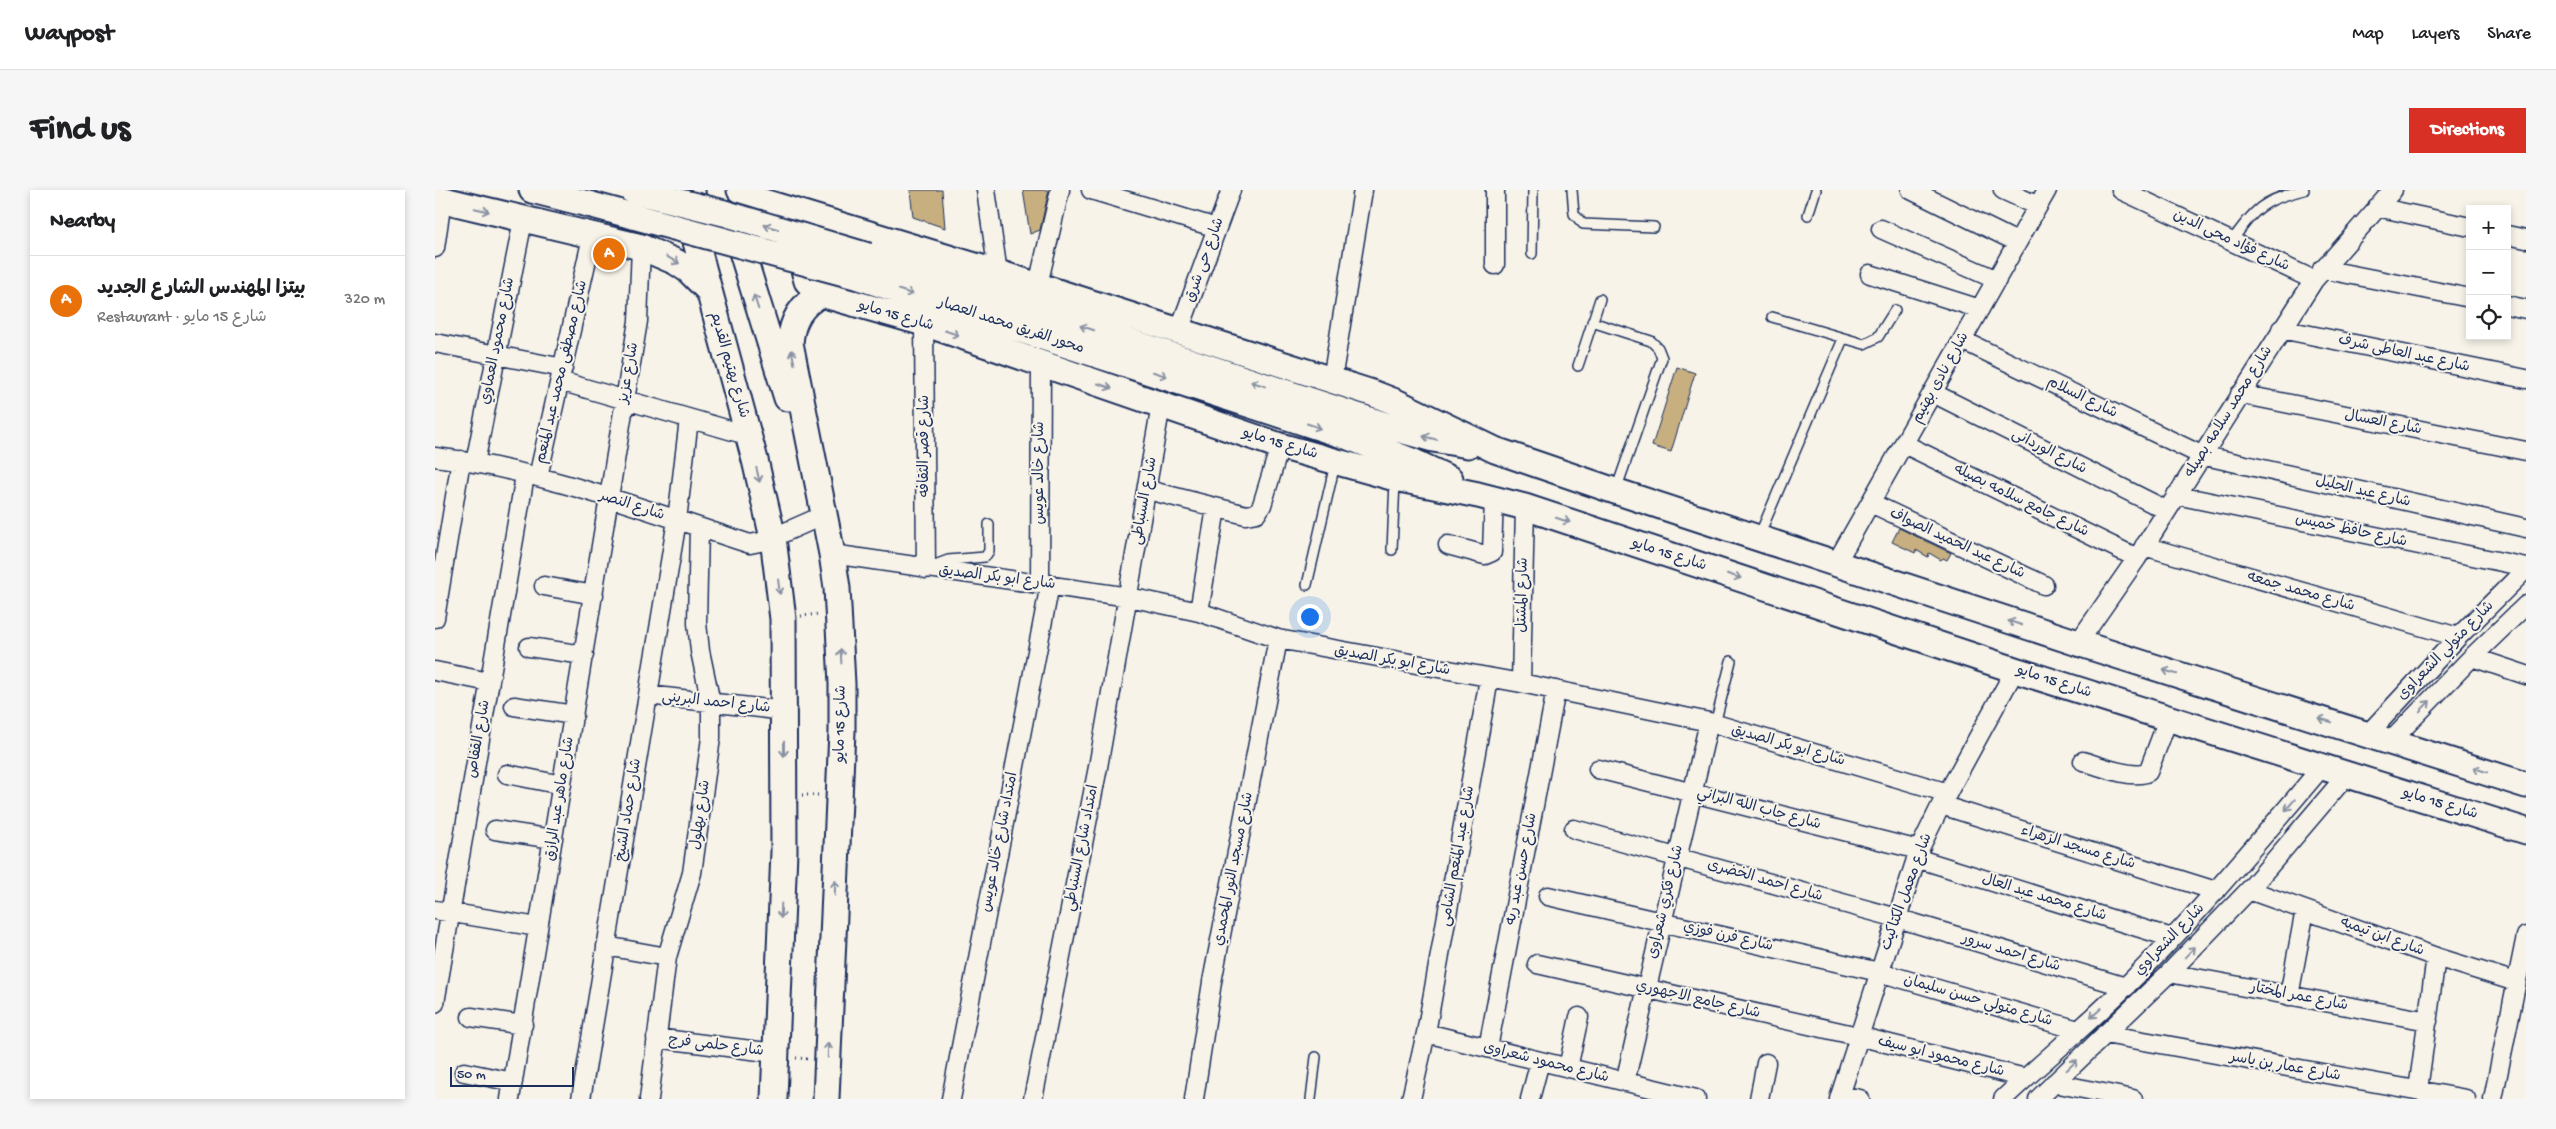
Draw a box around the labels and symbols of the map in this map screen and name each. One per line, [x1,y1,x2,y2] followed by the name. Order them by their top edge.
[474,206,490,215] one-way arrow
[2170,206,2292,276] street label: شارع فؤاد محى الدين
[1181,215,1229,305] street label: شارع حى شرق
[763,222,779,232] one-way arrow
[593,235,625,273] pin: A
[665,256,679,266] one-way arrow
[477,276,519,406] street label: شارع محمود العماوي
[532,279,593,466] street label: شارع مصطفى محمد عبد المنعم
[897,287,913,297] one-way arrow
[751,294,761,310] one-way arrow
[935,294,1086,358] street label: محور الفريق محمد العصار
[855,296,936,335] street label: شارع 15 مايو
[704,310,753,421] street label: شارع بهتيم القديم
[1079,322,1095,332] one-way arrow
[943,329,959,338] one-way arrow
[1909,329,1974,427] street label: شارع نادى بهتيم
[2337,331,2471,377] street label: شارع عبد العاطى شرف
[614,341,643,407] street label: شارع عزيز
[2181,343,2277,481] street label: شارع محمد سلامه بصيله
[787,350,797,366] one-way arrow
[1152,370,1167,379] one-way arrow
[2044,373,2120,423] street label: شارع السلام
[1251,378,1267,388] one-way arrow
[1097,381,1113,391] one-way arrow
[916,395,934,497] street label: شارع قصر الثقافه
[2343,407,2423,439] street label: شارع العسال
[1031,421,1049,525] street label: شارع خالد عويس
[1306,421,1322,431] one-way arrow
[1239,424,1320,464] street label: شارع 15 مايو
[2008,425,2090,479] street label: شارع الوردانى
[1422,433,1438,442] one-way arrow
[1128,456,1162,546] street label: شارع السنباطى
[1951,461,2091,541] street label: شارع جامع سلامه بصيله
[754,467,764,483] one-way arrow
[2314,472,2412,512] street label: شارع عبد الجليل
[595,486,667,525] street label: شارع النصر
[1886,505,2028,583] street label: شارع عبد الحميد الصواف
[2293,510,2409,552] street label: شارع حافظ خميس
[1555,516,1570,525] one-way arrow
[1628,534,1709,576] street label: شارع 15 مايو
[1513,557,1533,633] street label: شارع المشتل
[938,562,1056,594] street label: شارع ابو بكر الصديق
[2245,568,2357,616] street label: شارع محمد جمعه
[1725,572,1741,582] one-way arrow
[774,578,784,594] one-way arrow
[2394,598,2500,706] street label: شارع متولي الشعراوى
[1297,604,1323,630] your location
[2007,618,2023,627] one-way arrow
[1333,642,1451,680] street label: شارع ابو بكر الصديق
[836,648,845,664] one-way arrow
[2013,661,2094,703] street label: شارع 15 مايو
[2162,667,2178,676] one-way arrow
[831,685,851,764] street label: شارع 15 مايو
[661,688,771,718] street label: شارع احمد البرينى
[463,698,495,780] street label: شارع القفاص
[2419,700,2431,712] one-way arrow
[2317,715,2333,725] one-way arrow
[1729,721,1847,771] street label: شارع ابو بكر الصديق
[541,736,579,862] street label: شارع ماهر عبد الرازق
[779,740,789,757] one-way arrow
[612,757,646,863] street label: شارع حماد الشيخ
[2472,764,2488,774] one-way arrow
[978,770,1022,914] street label: امتداد شارع خالد عويس
[687,779,715,851] street label: شارع بهلول
[1061,783,1105,913] street label: امتداد شارع السنباطي
[1437,784,1480,928] street label: شارع عبد المنعم الشامى
[1695,784,1823,836] street label: شارع جاب الله البراني
[2399,784,2480,824] street label: شارع 15 مايو
[1210,791,1258,947] street label: شارع مسجد النور المحمدي
[2285,798,2296,811] one-way arrow
[1502,811,1542,927] street label: شارع حسن عبد ربه
[2019,822,2137,874] street label: شارع مسجد الزهراء
[1877,831,1937,953] street label: شارع معمل الكتاكيت
[1644,843,1688,961] street label: شارع فكري شعراوى
[1705,856,1825,906] street label: شارع احمد الخضرى
[1979,870,2109,926] street label: شارع محمد عبد العال
[831,880,840,896] one-way arrow
[2131,900,2209,980] street label: شارع الشعراوي
[777,903,786,919] one-way arrow
[2338,913,2426,961] street label: شارع ابن تيميه
[1681,918,1775,956] street label: شارع فرن فوزي
[1959,929,2062,976] street label: شارع احمد سرور
[2184,946,2196,959] one-way arrow
[1901,971,2055,1033] street label: شارع متولي حسن سليمان
[1634,977,1762,1023] street label: شارع جامع الاجهوري
[2248,978,2349,1015] street label: شارع عمر المختار
[2089,1007,2102,1019] one-way arrow
[667,1031,765,1061] street label: شارع حلمى فرج
[1876,1033,2006,1081] street label: شارع محمود ابو سيف
[1481,1039,1611,1087] street label: شارع محمود شعراوى
[824,1043,833,1059] one-way arrow
[2226,1048,2342,1086] street label: شارع عمار بن ياسر
[2066,1059,2079,1071] one-way arrow
[450,1064,574,1087] scale bar

